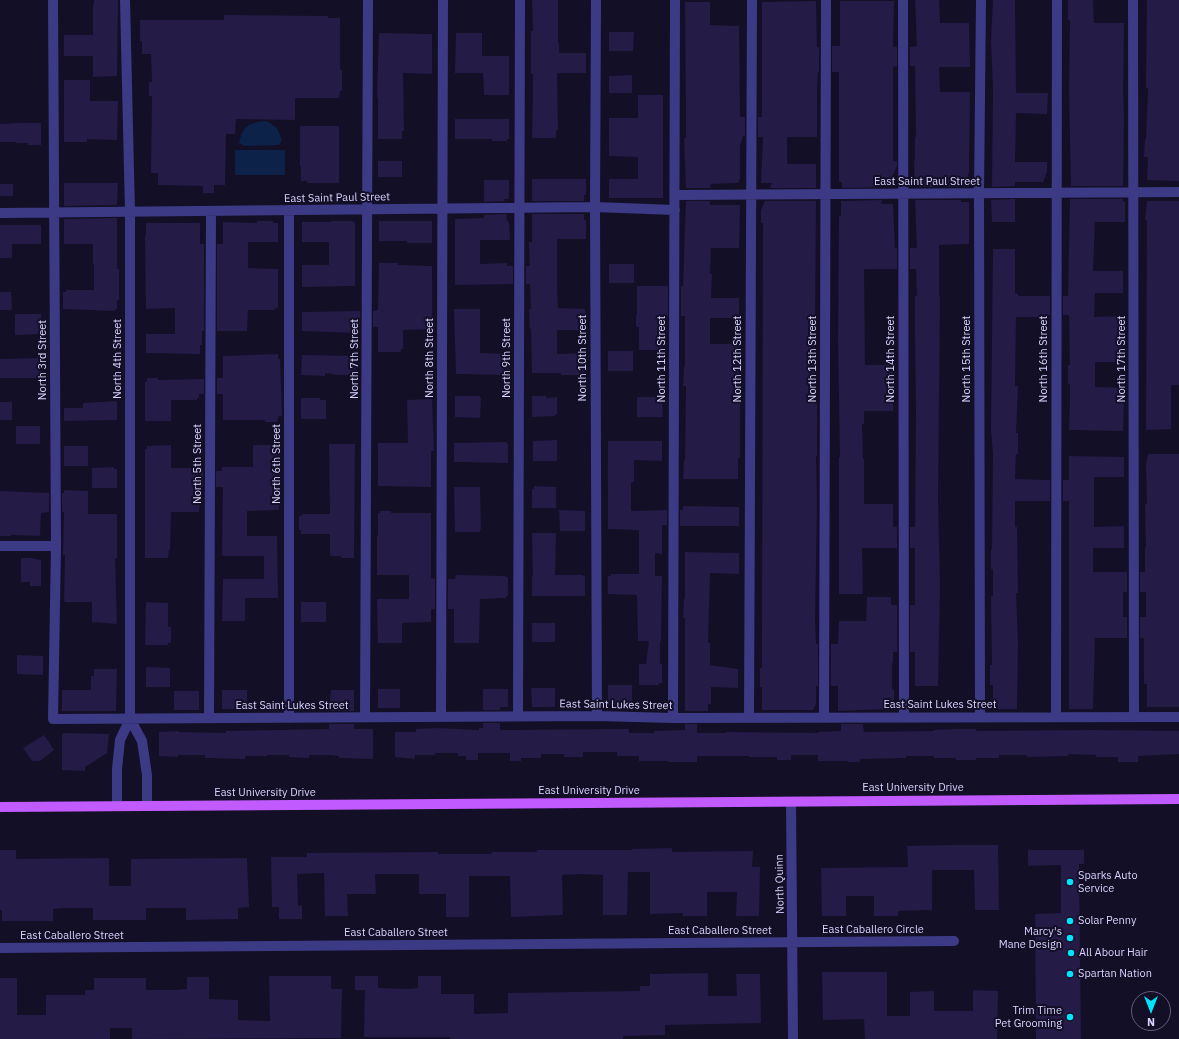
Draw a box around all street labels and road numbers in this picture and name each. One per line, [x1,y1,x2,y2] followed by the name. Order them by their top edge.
[874,175,980,189] street label: East Saint Paul Street
[284,190,390,206] street label: East Saint Paul Street
[576,315,590,401] street label: North 10th Street
[655,316,669,402] street label: North 11th Street
[731,316,745,402] street label: North 12th Street
[806,316,820,402] street label: North 13th Street
[884,316,898,402] street label: North 14th Street
[960,316,974,402] street label: North 15th Street
[1037,316,1051,402] street label: North 16th Street
[1115,316,1129,402] street label: North 17th Street
[423,318,437,398] street label: North 8th Street
[500,318,514,398] street label: North 9th Street
[111,319,125,399] street label: North 4th Street
[348,319,362,399] street label: North 7th Street
[36,320,50,400] street label: North 3rd Street
[191,424,205,504] street label: North 5th Street
[270,424,284,504] street label: North 6th Street
[559,697,673,713] street label: East Saint Lukes Street
[883,698,997,712] street label: East Saint Lukes Street
[235,699,349,713] street label: East Saint Lukes Street
[862,781,964,795] street label: East University Drive
[538,784,640,798] street label: East University Drive
[214,786,316,800] street label: East University Drive
[773,854,787,914] street label: North Quinn
[822,923,924,937] street label: East Caballero Circle
[668,924,772,938] street label: East Caballero Street
[344,926,448,940] street label: East Caballero Street
[20,929,124,943] street label: East Caballero Street

